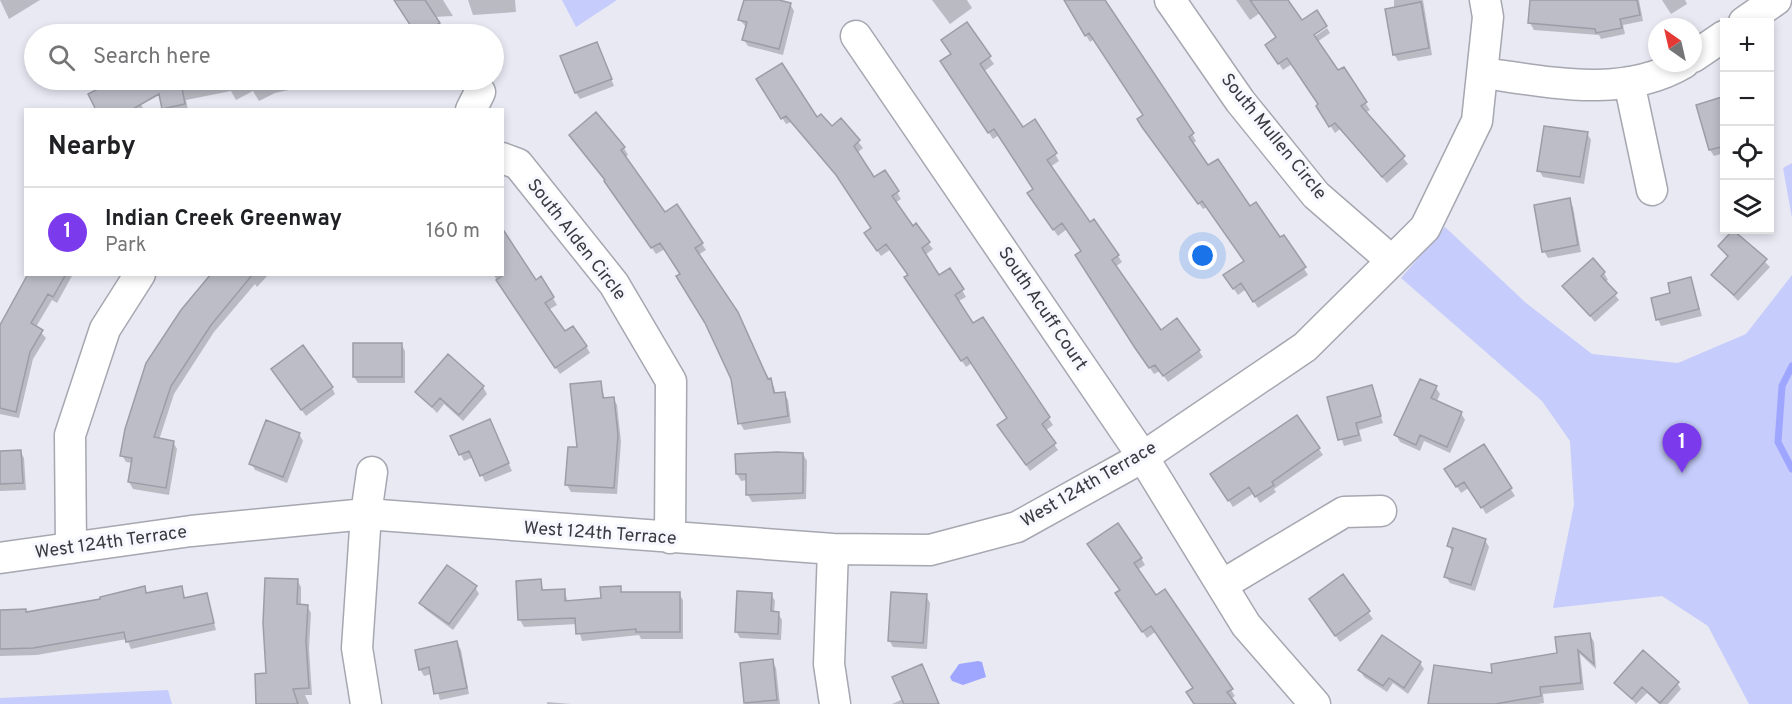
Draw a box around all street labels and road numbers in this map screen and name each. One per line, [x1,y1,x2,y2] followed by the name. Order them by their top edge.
[1215,69,1331,205] street label: South Mullen Circle
[521,175,631,305] street label: South Alden Circle
[992,243,1092,375] street label: South Acuff Court
[1017,437,1161,533] street label: West 124th Terrace
[523,517,677,551] street label: West 124th Terrace
[34,521,188,565] street label: West 124th Terrace

